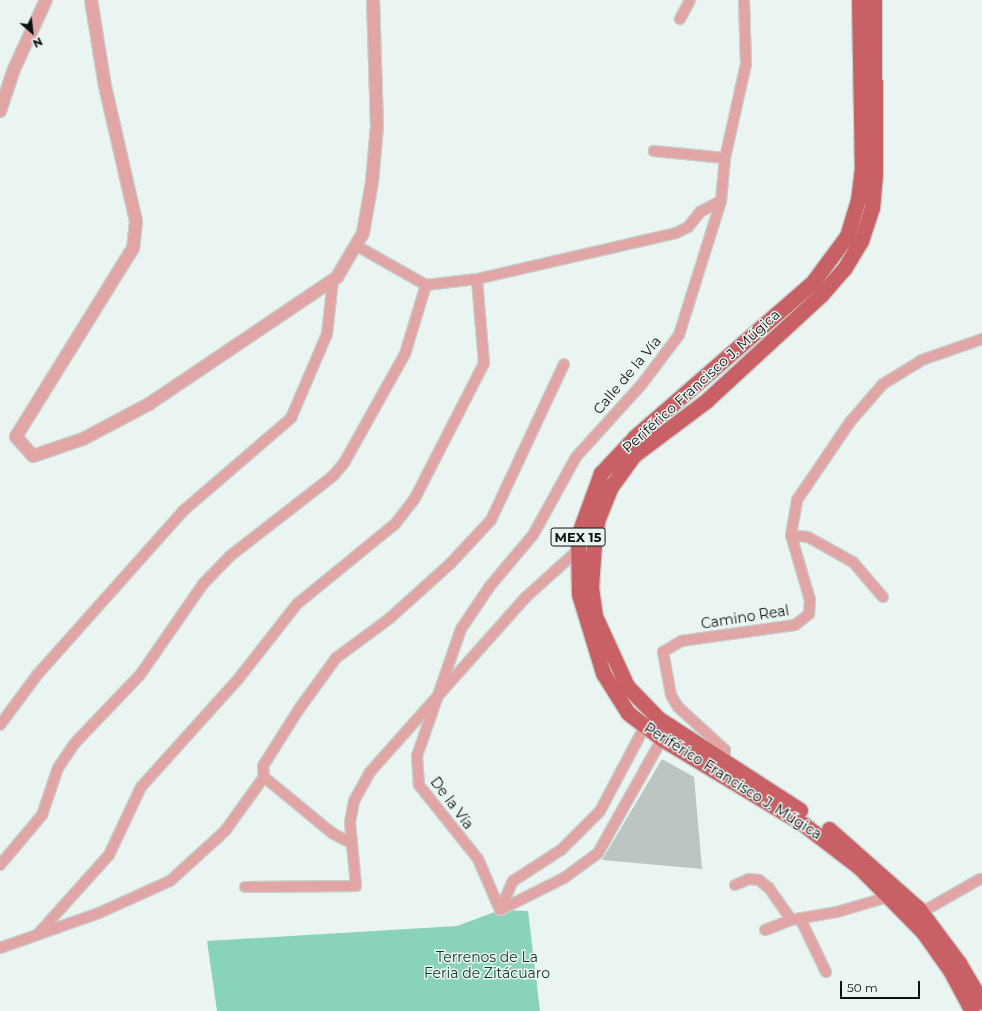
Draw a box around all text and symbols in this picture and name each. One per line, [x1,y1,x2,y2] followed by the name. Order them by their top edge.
[12,12,52,52] north arrow
[30,34,45,51] text: N
[619,306,783,456] street label: Periférico Francisco J. Múgica
[590,333,664,417] street label: Calle de la Vía
[550,526,606,548] road number: MEX 15
[700,602,790,632] street label: Camino Real
[641,719,825,843] street label: Periférico Francisco J. Múgica
[427,774,477,832] street label: De la Vía
[424,949,550,982] park label: Terrenos de La Feria de Zitácuaro
[842,973,922,999] scale bar
[847,980,878,995] text: 50 m

